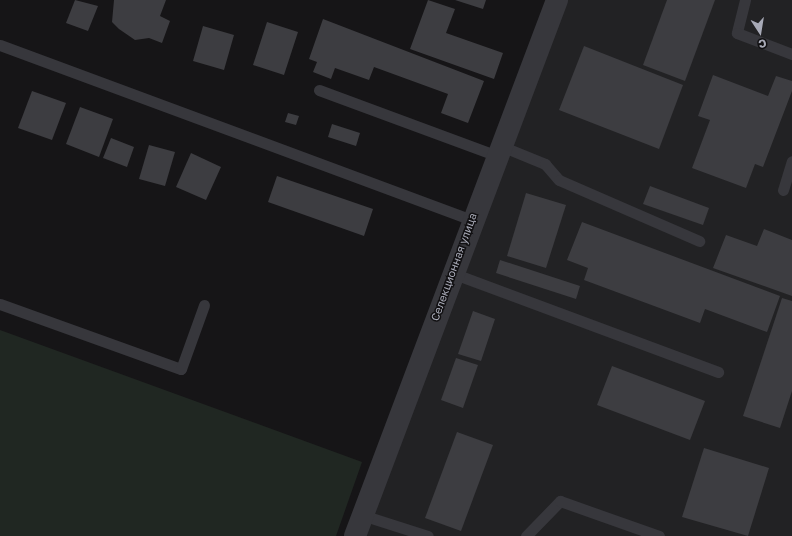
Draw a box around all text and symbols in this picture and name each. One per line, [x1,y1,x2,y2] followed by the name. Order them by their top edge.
[740,12,780,52] north arrow
[757,37,768,51] text: С
[428,211,480,323] street label: Селекционная улица

